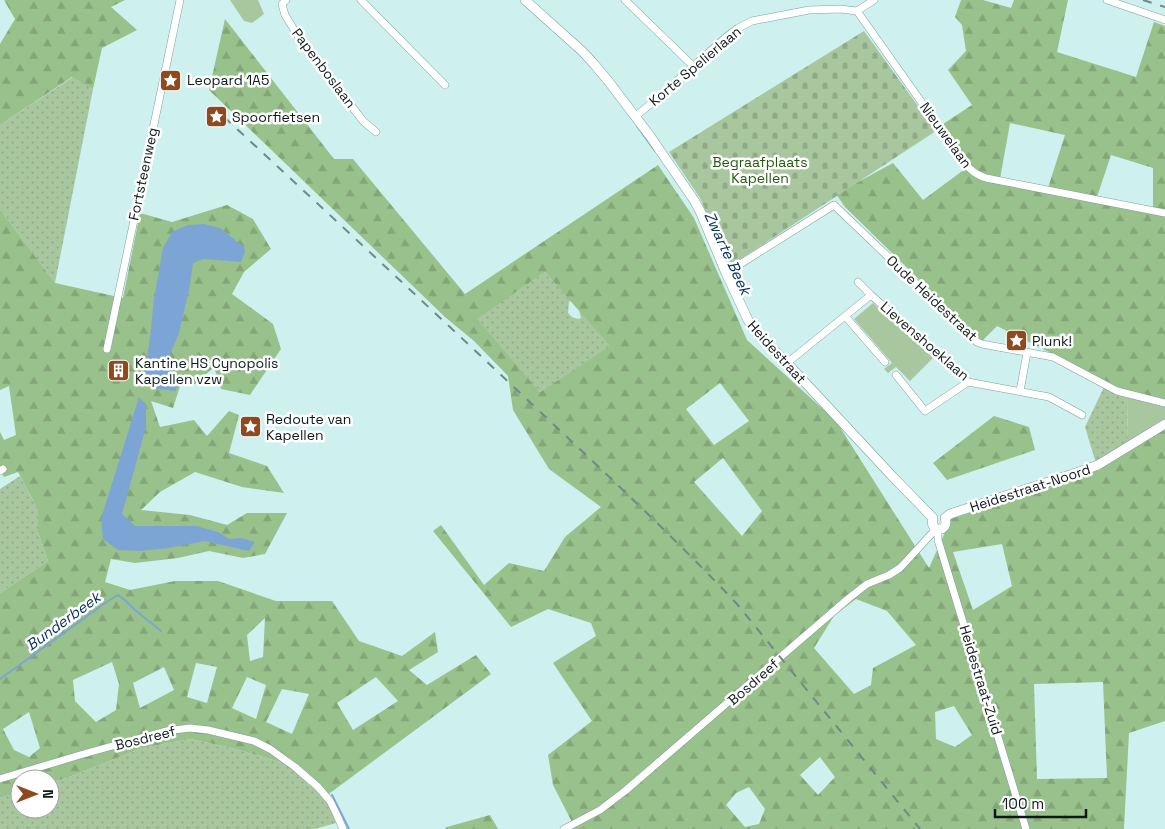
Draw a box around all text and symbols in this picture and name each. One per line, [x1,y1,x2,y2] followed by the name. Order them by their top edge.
[645,22,745,110] street label: Korte Spelierlaan
[288,25,360,111] street label: Papenboslaan
[159,68,183,92] place icon: Leopard 1A5
[187,71,269,89] place label: Leopard 1A5
[916,99,976,171] street label: Nieuwelaan
[204,105,228,129] place icon: Spoorfietsen
[232,108,320,126] place label: Spoorfietsen
[124,126,162,222] street label: Fortsteenweg
[712,153,808,187] park label: Begraafplaats Kapellen
[700,208,756,299] water label: Zwarte Beek
[883,251,981,345] street label: Oude Heidestraat
[877,298,973,384] street label: Lievenshoeklaan
[744,317,810,387] street label: Heidestraat
[1004,329,1028,353] place icon: Plunk!
[1032,332,1072,350] place label: Plunk!
[135,354,278,388] place label: Kantine HS Cynopolis Kapellen vzw
[107,359,131,383] building icon: Kantine HS Cynopolis Kapellen vzw
[266,410,351,444] place label: Redoute van Kapellen
[238,415,262,439] place icon: Redoute van Kapellen
[967,460,1093,516] street label: Heidestraat-Noord
[22,586,106,655] water label: Bunderbeek
[956,623,1006,737] street label: Heidestraat-Zuid
[724,655,782,709] street label: Bosdreef
[113,722,177,754] street label: Bosdreef
[10,769,60,819] north arrow
[995,786,1086,818] scale bar
[39,789,57,799] text: N
[1002,794,1044,813] text: 100 m

